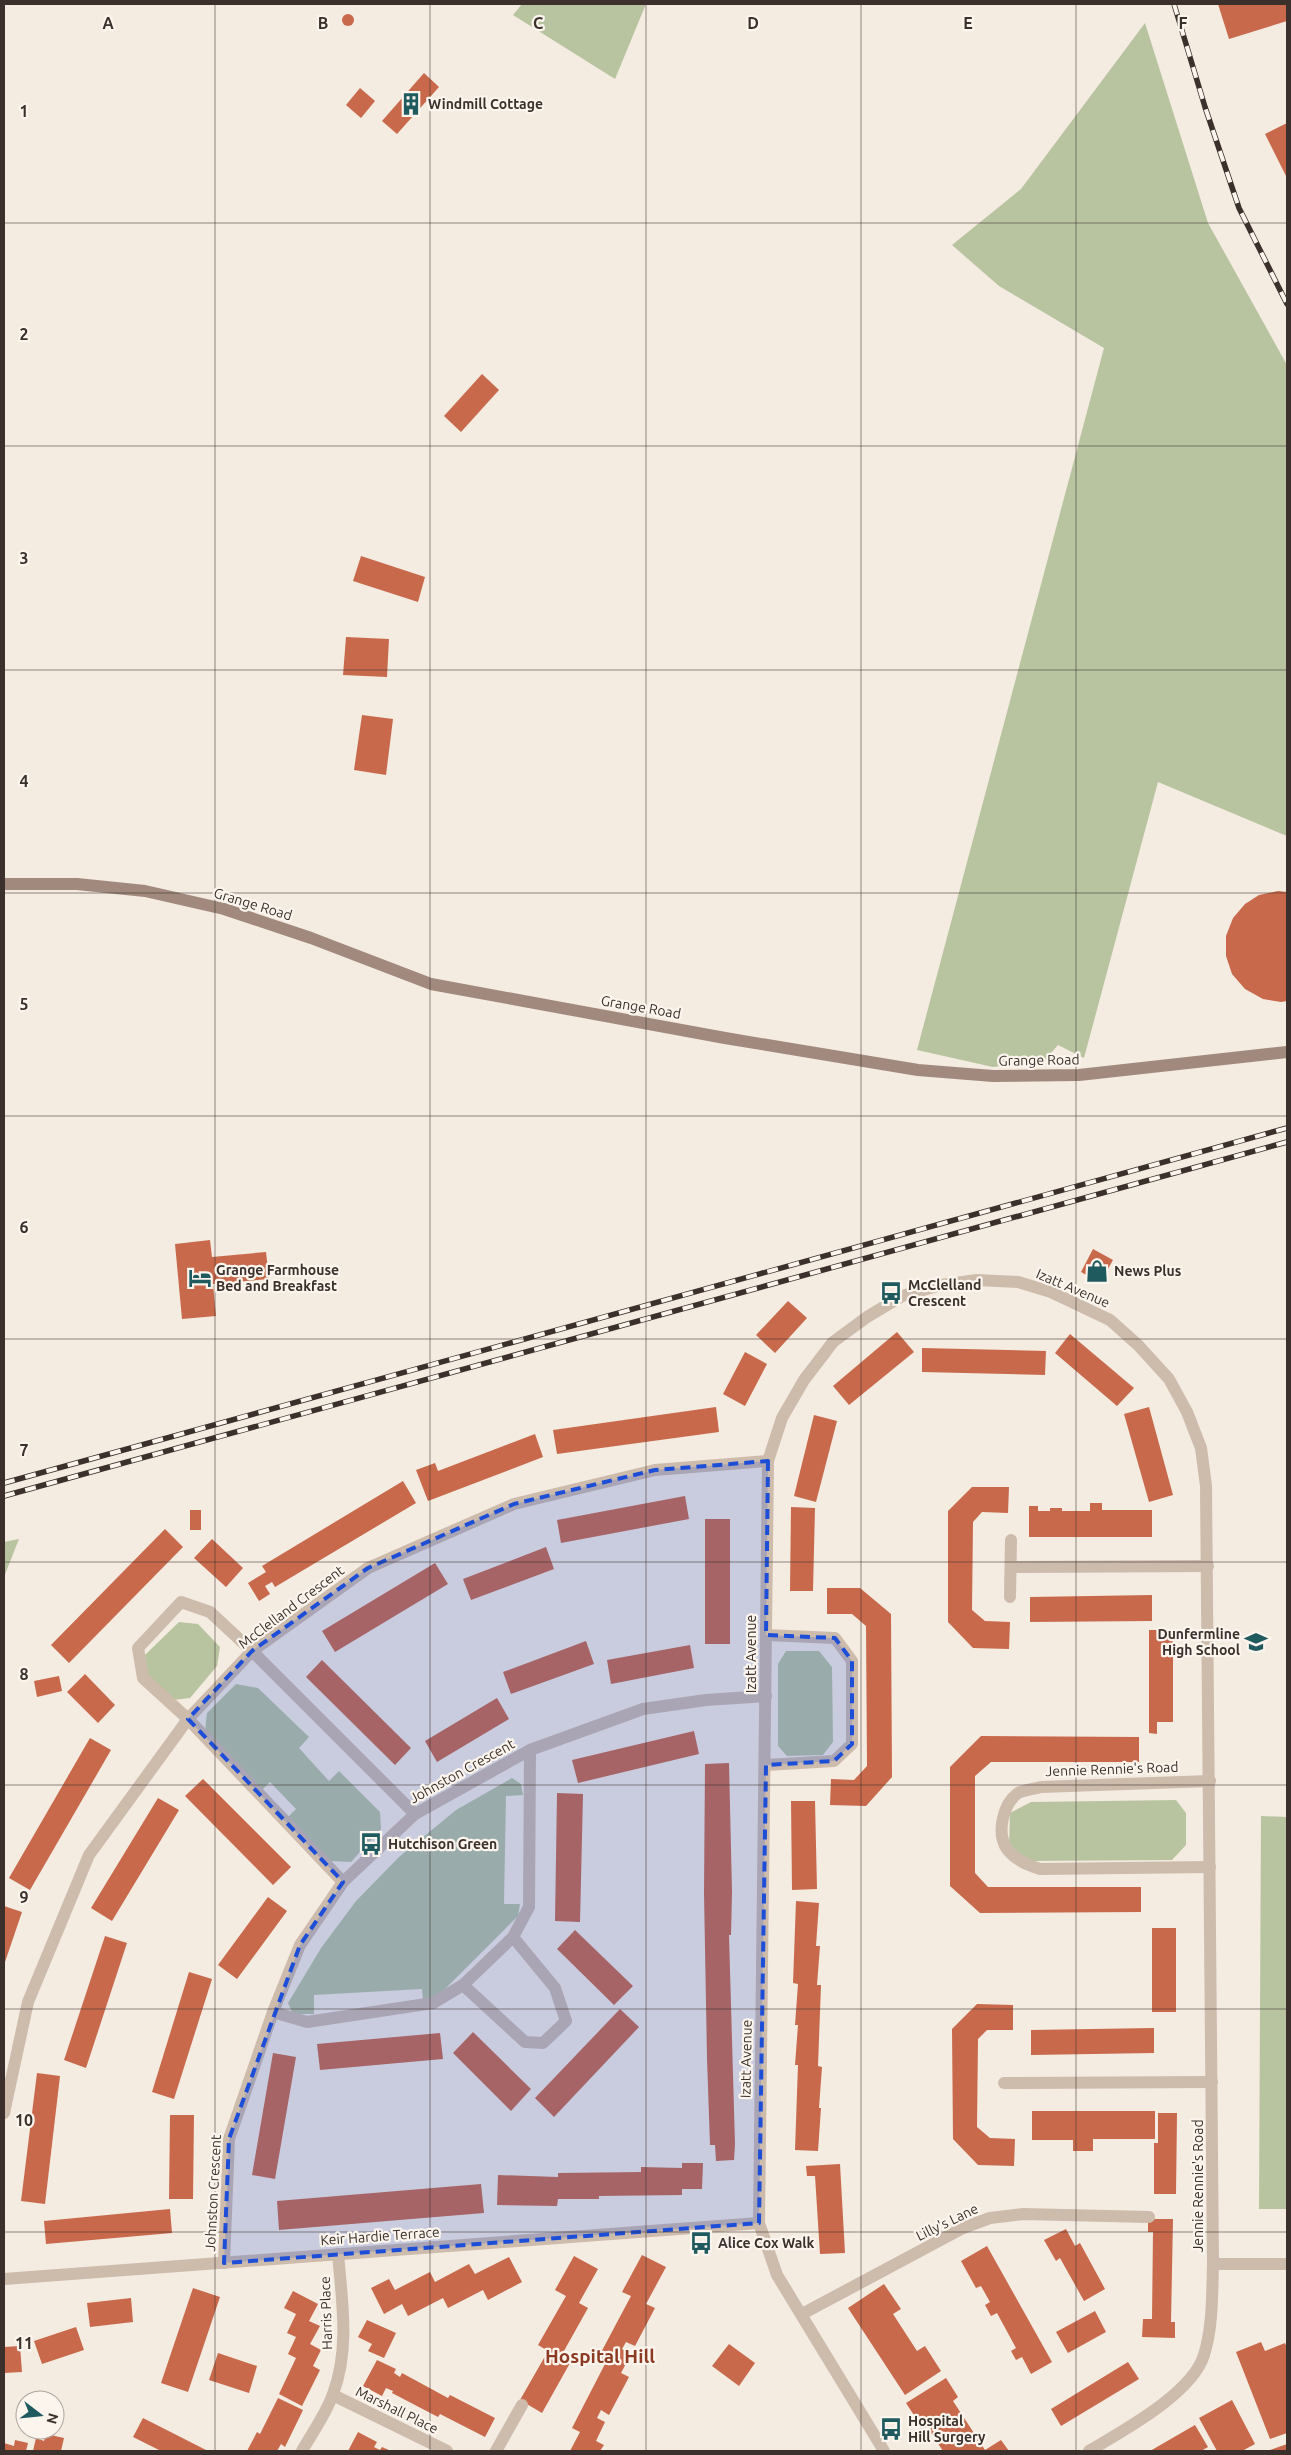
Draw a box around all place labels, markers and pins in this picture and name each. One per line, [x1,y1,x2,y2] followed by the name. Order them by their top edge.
[398,91,424,117] building icon: Windmill Cottage
[428,96,543,112] place label: Windmill Cottage
[1084,1258,1110,1284] shop icon: News Plus
[216,1262,339,1294] place label: Grange Farmhouse Bed and Breakfast
[1114,1263,1182,1279] place label: News Plus
[187,1265,213,1291] hotel icon: Grange Farmhouse Bed and Breakfast
[908,1277,981,1309] place label: McClelland Crescent
[878,1280,904,1306] bus stop icon: McClelland Crescent
[1157,1626,1240,1658] place label: Dunfermline High School
[1243,1629,1269,1655] school or university icon: Dunfermline High School
[358,1831,384,1857] bus stop icon: Hutchison Green
[388,1836,497,1852] place label: Hutchison Green
[688,2230,714,2256] bus stop icon: Alice Cox Walk
[718,2235,815,2251] place label: Alice Cox Walk
[908,2413,986,2445] place label: Hospital Hill Surgery
[878,2416,904,2442] bus stop icon: Hospital Hill Surgery

